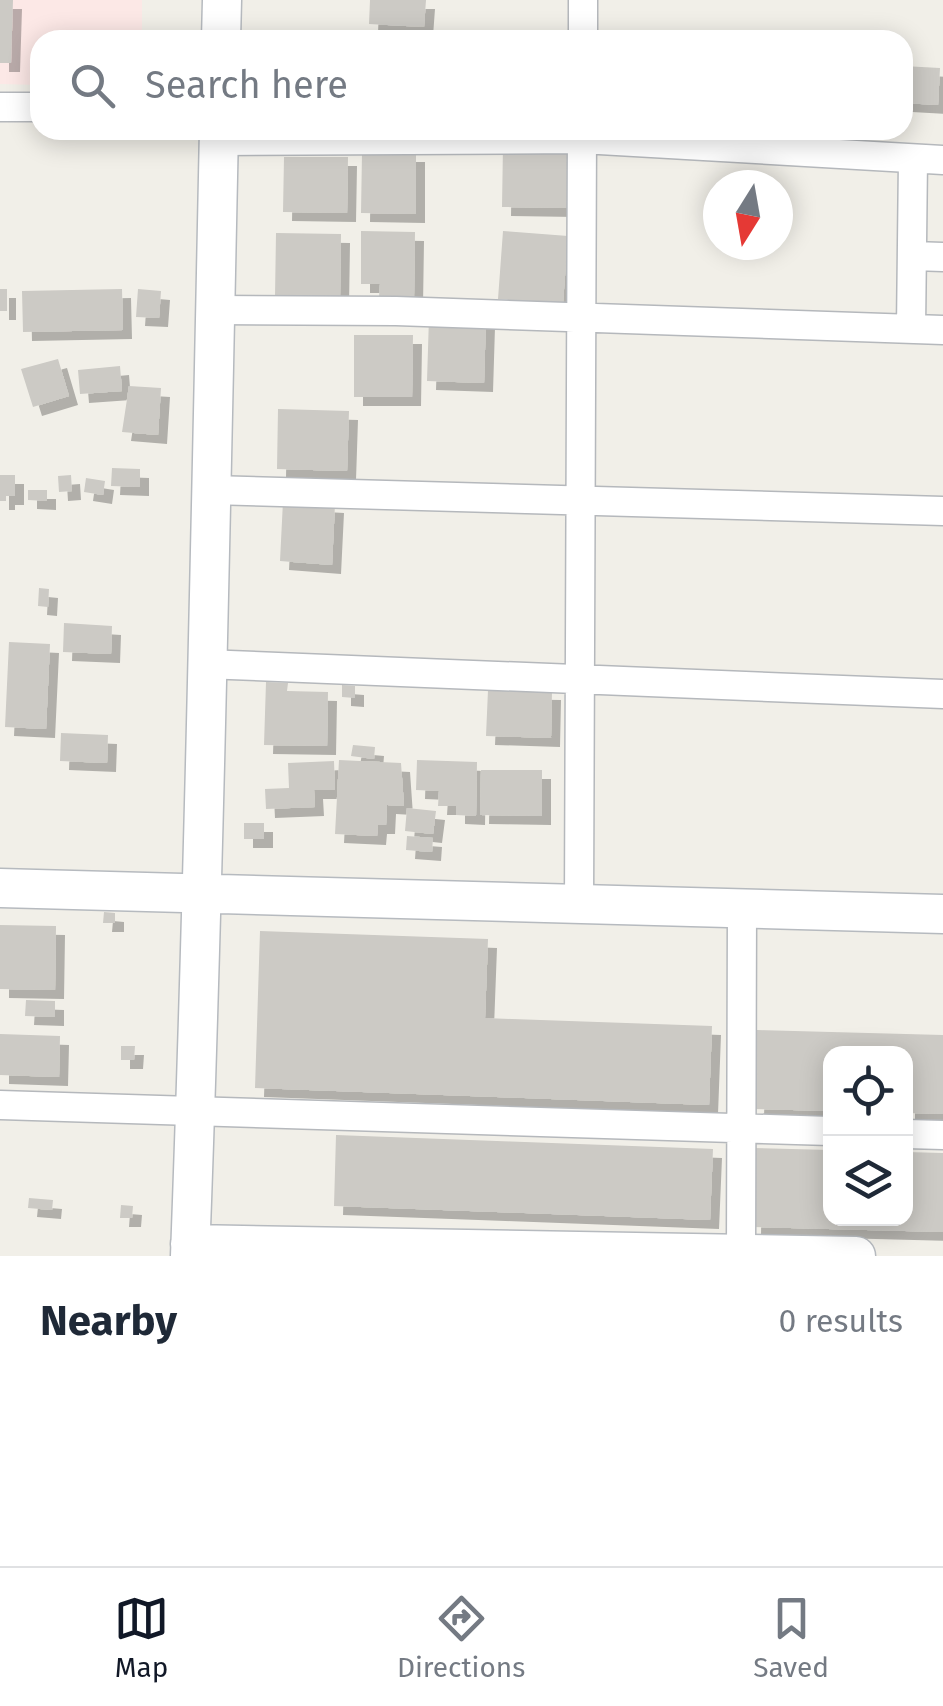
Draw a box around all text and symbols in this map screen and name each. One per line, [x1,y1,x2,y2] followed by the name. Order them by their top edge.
[30,30,913,140] search box
[65,58,120,113] icon: search
[145,62,348,108] text: Search here
[703,170,793,260] north arrow
[823,1046,913,1226] map controls
[823,1046,913,1136] button: locate
[823,1136,913,1226] button: layers
[40,1296,177,1346] text: Nearby
[778,1302,903,1340] text: 0 results
[114,1591,169,1684] tab: Map
[397,1591,525,1684] tab: Directions
[753,1591,829,1684] tab: Saved

